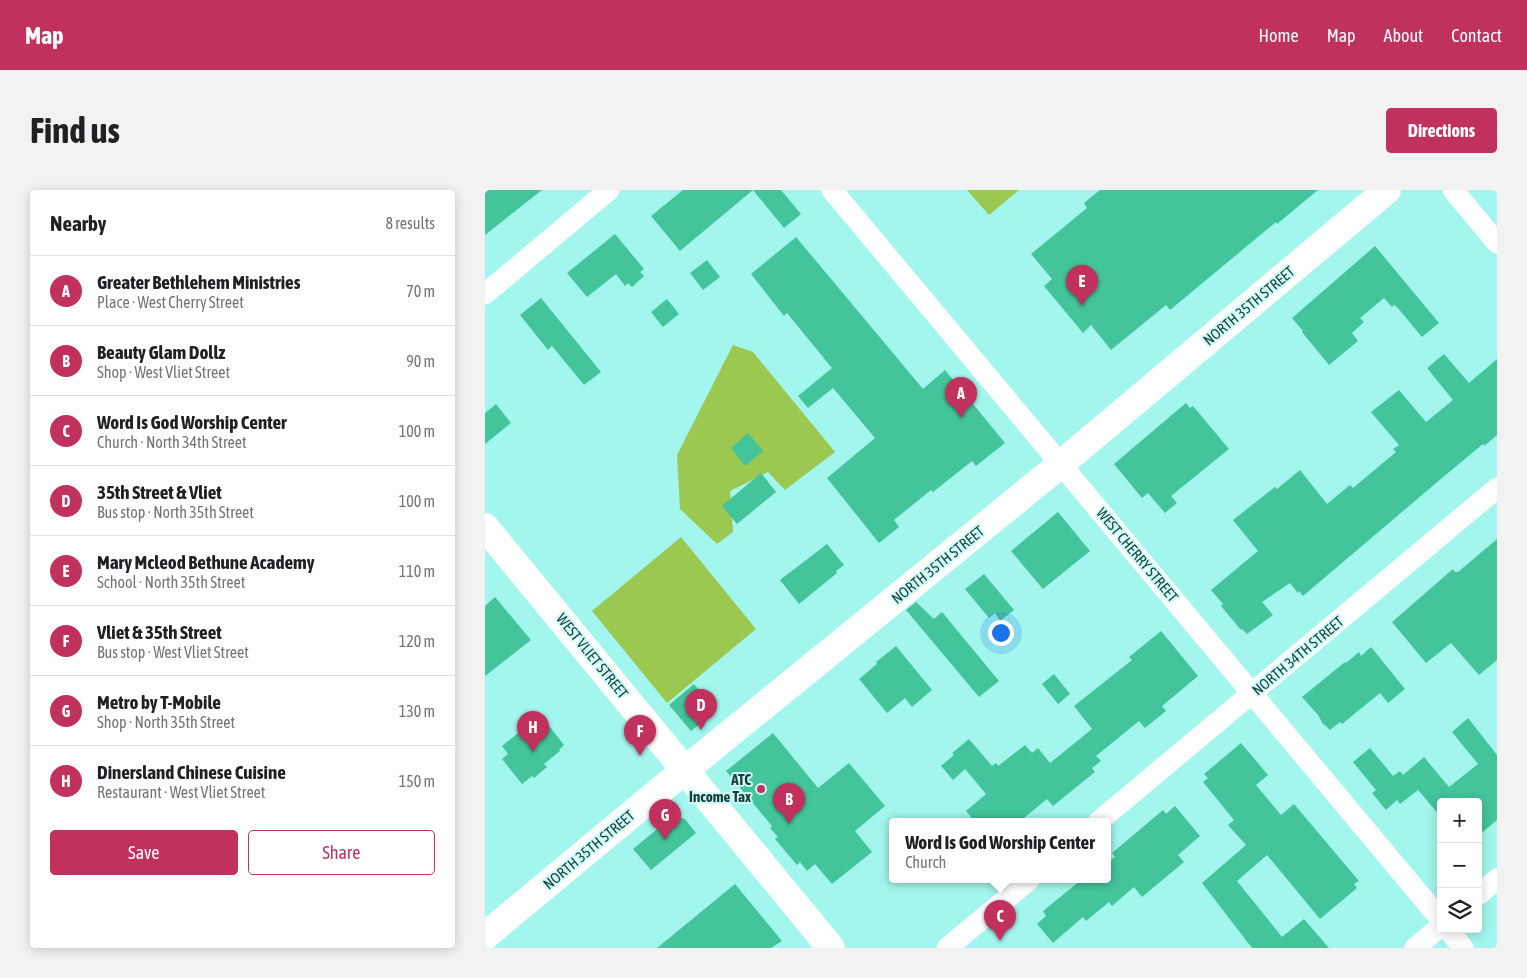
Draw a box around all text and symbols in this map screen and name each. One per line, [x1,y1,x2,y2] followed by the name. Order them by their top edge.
[25,22,64,49] text: Map
[1259,25,1299,46] text: Home
[1327,25,1356,46] text: Map
[1384,25,1423,46] text: About
[1451,25,1502,46] text: Contact
[1386,108,1497,153] button: Directions
[30,110,120,150] text: Find us
[50,211,106,235] text: Nearby
[385,214,435,232] text: 8 results
[1200,262,1298,349] street label: NORTH 35TH STREET
[1066,265,1098,306] pin: E
[97,271,300,293] text: Greater Bethlehem Ministries
[62,282,70,300] text: A
[406,282,435,300] text: 70 m
[97,293,244,311] text: Place · West Cherry Street
[97,341,225,363] text: Beauty Glam Dollz
[62,352,70,370] text: B
[406,352,435,370] text: 90 m
[97,363,230,381] text: Shop · West Vliet Street
[945,377,977,418] pin: A
[97,411,287,433] text: Word Is God Worship Center
[62,422,70,440] text: C
[399,422,435,440] text: 100 m
[97,433,247,451] text: Church · North 34th Street
[97,481,222,503] text: 35th Street & Vliet
[62,492,70,510] text: D
[399,492,435,510] text: 100 m
[97,503,254,521] text: Bus stop · North 35th Street
[1093,504,1182,605] street label: WEST CHERRY STREET
[888,522,988,607] street label: NORTH 35TH STREET
[97,551,315,573] text: Mary Mcleod Bethune Academy
[63,562,69,580] text: E
[399,562,435,580] text: 110 m
[97,573,245,591] text: School · North 35th Street
[553,610,632,702] street label: WEST VLIET STREET
[1249,612,1347,699] street label: NORTH 34TH STREET
[988,620,1014,646] your location
[97,621,222,643] text: Vliet & 35th Street
[63,632,69,650] text: F
[399,632,435,650] text: 120 m
[97,643,249,661] text: Bus stop · West Vliet Street
[685,689,717,730] pin: D
[97,691,221,713] text: Metro by T-Mobile
[62,702,70,720] text: G
[399,702,435,720] text: 130 m
[517,711,549,752] pin: H
[97,713,235,731] text: Shop · North 35th Street
[624,715,656,756] pin: F
[97,761,286,783] text: Dinersland Chinese Cuisine
[689,771,751,805] place label: ATC Income Tax
[61,772,71,790] text: H
[399,772,435,790] text: 150 m
[97,783,265,801] text: Restaurant · West Vliet Street
[755,783,767,795] marker: ATC Income Tax
[773,783,805,824] pin: B
[1437,798,1482,933] map controls
[1437,798,1482,843] button: +
[649,799,681,840] pin: G
[540,806,638,893] street label: NORTH 35TH STREET
[889,818,1111,883] popup
[50,830,238,875] button: Save
[248,830,435,875] button: Share
[905,831,1095,853] text: Word Is God Worship Center
[1437,843,1482,888] button: −
[905,853,946,871] text: Church
[1437,888,1482,933] button: layers
[984,900,1016,941] pin: C

